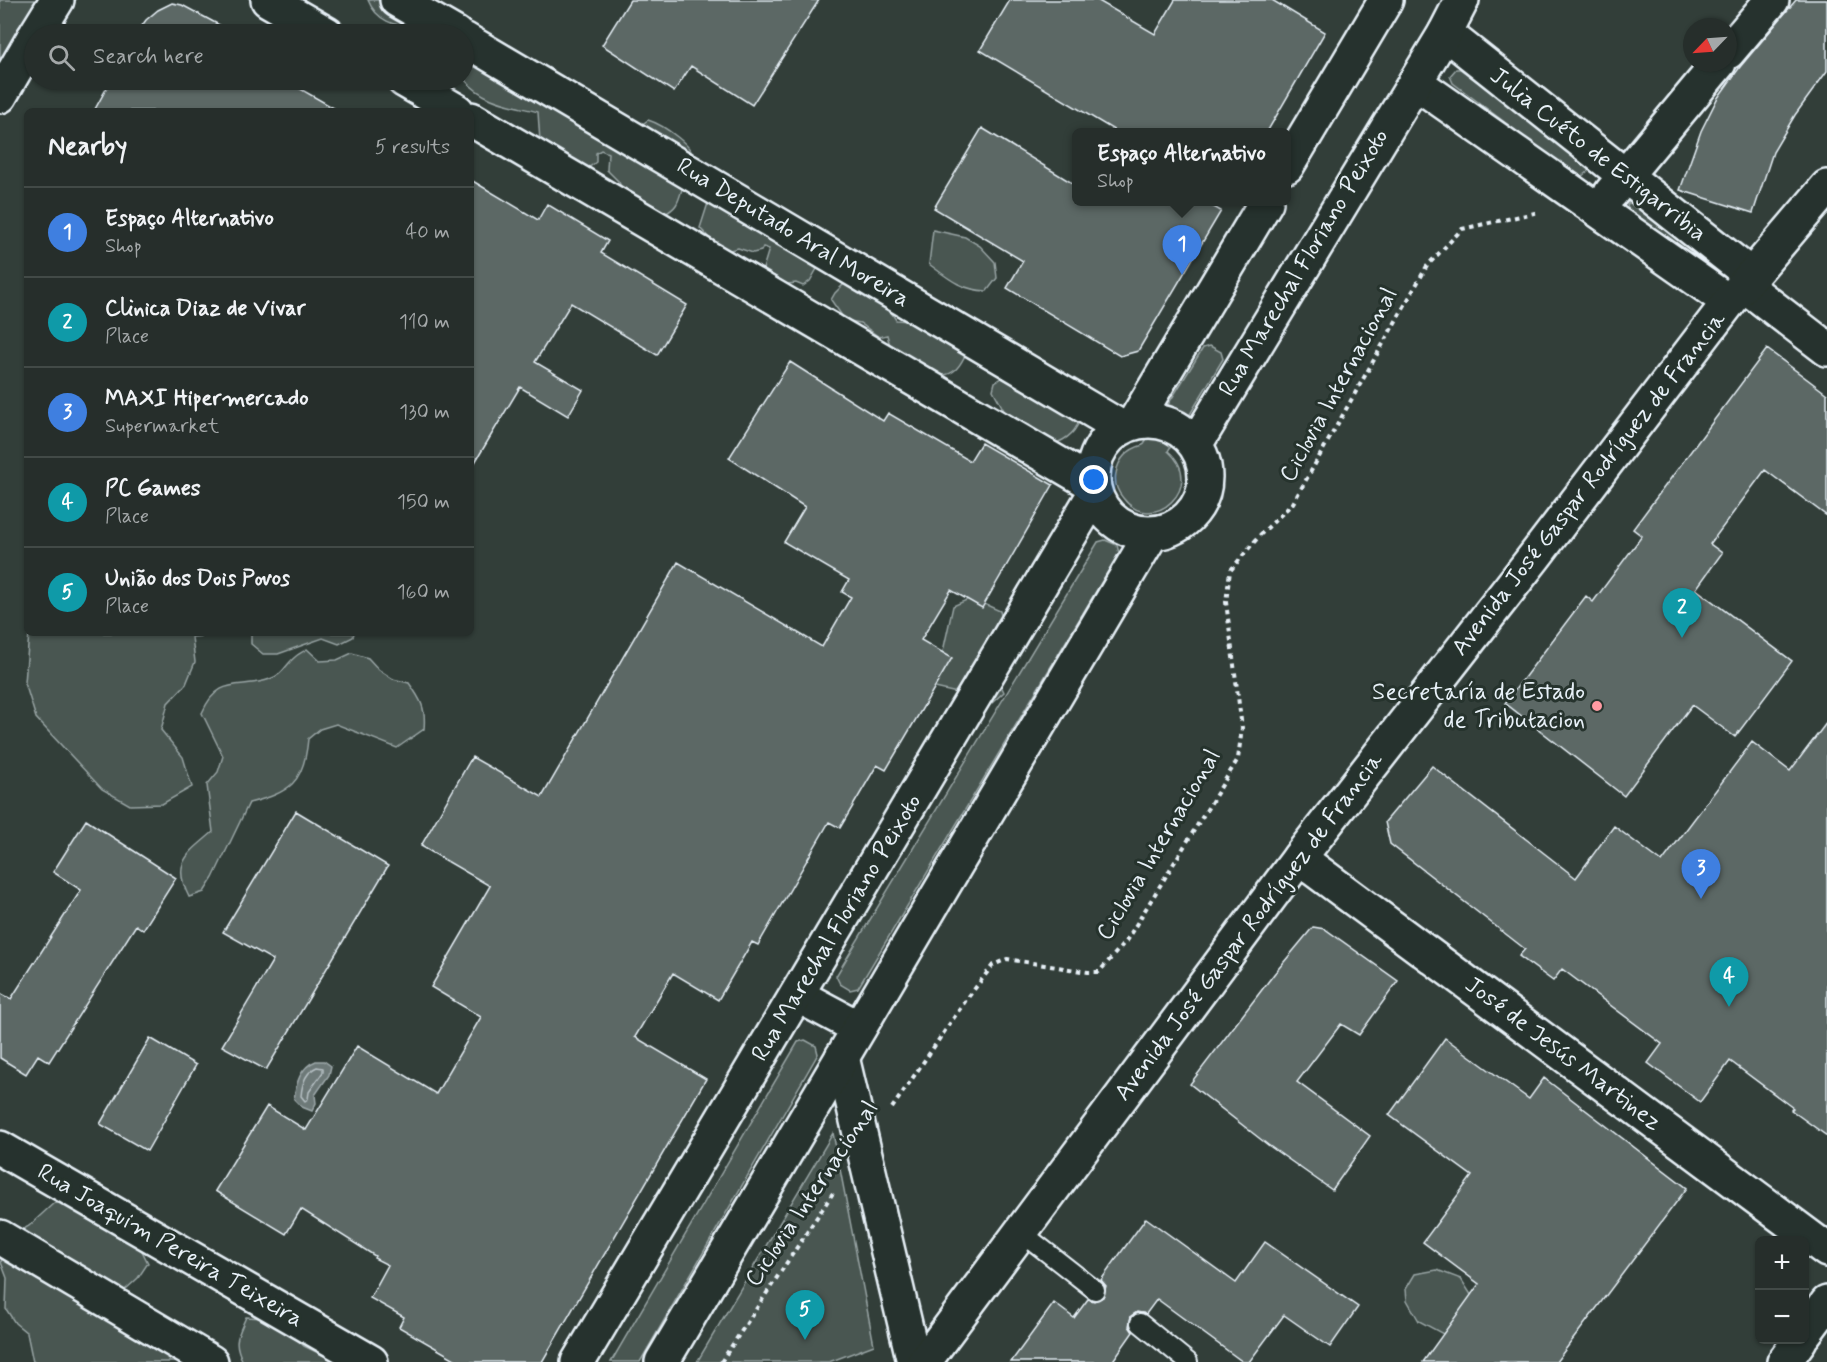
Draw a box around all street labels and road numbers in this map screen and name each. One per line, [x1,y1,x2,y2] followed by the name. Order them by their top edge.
[1483,61,1713,249] street label: Julia Cuéto de Estigarribia
[1212,124,1396,402] street label: Rua Marechal Floriano Peixoto
[671,151,915,315] street label: Rua Deputado Aral Moreira
[1273,282,1405,488] street label: Ciclovia Internacional
[1445,305,1734,662] street label: Avenida José Gaspar Rodríguez de Francia
[1090,744,1228,946] street label: Ciclovia Internacional
[1108,746,1391,1108] street label: Avenida José Gaspar Rodríguez de Francia
[745,789,929,1067] street label: Rua Marechal Floriano Peixoto
[1458,970,1668,1138] street label: José de Jesús Martinez
[738,1095,886,1293] street label: Ciclovia Internacional
[31,1157,309,1335] street label: Rua Joaquim Pereira Teixeira

